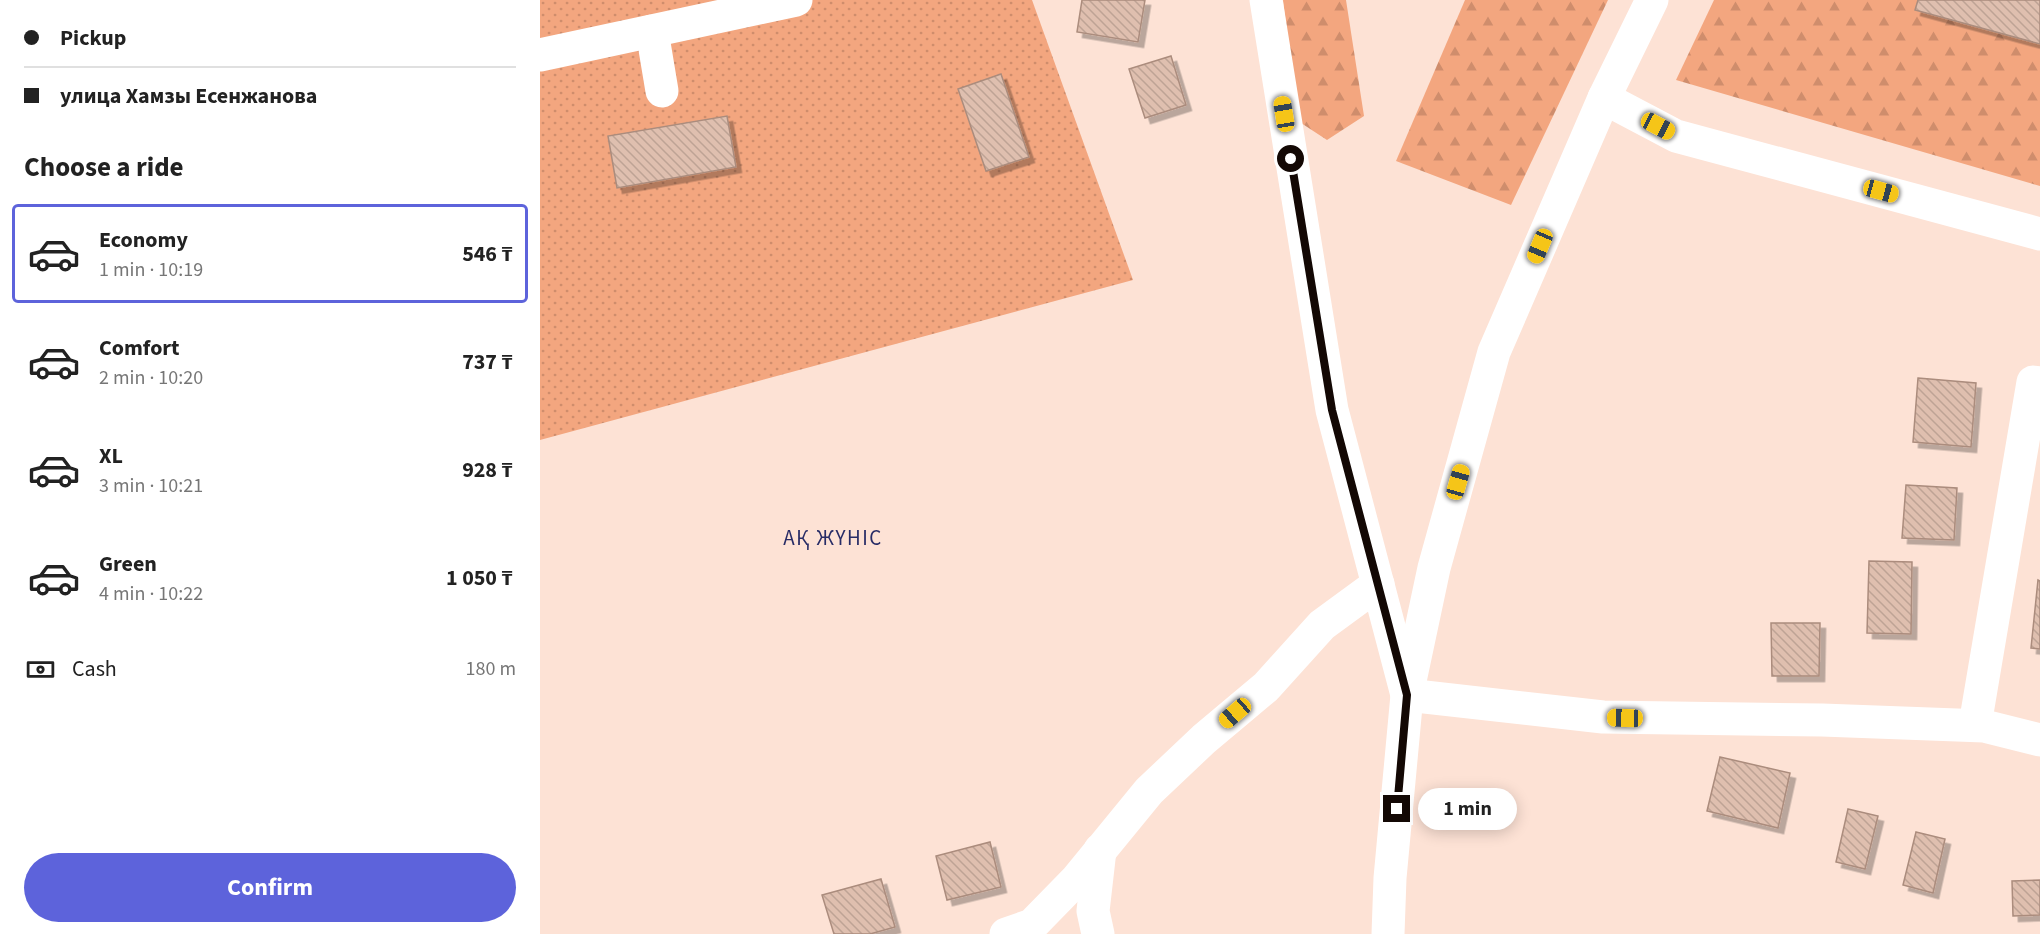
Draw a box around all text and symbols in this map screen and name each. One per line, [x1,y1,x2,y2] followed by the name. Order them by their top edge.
[60,22,126,54] text: Pickup
[60,80,317,112] text: улица Хамзы Есенжанова
[1272,95,1296,133] car
[1638,110,1678,142] car
[1277,145,1304,172] route start
[24,148,184,187] text: Choose a ride
[1861,178,1901,204] car
[99,224,188,256] text: Economy
[1525,226,1555,266] car
[27,227,81,281] icon: car
[462,238,513,270] text: 546 ₸
[99,256,203,284] text: 1 min · 10:19
[99,332,180,364] text: Comfort
[27,335,81,389] icon: car
[462,346,513,378] text: 737 ₸
[99,364,203,392] text: 2 min · 10:20
[99,440,123,472] text: XL
[27,443,81,497] icon: car
[462,454,513,486] text: 928 ₸
[1444,462,1472,502] car
[99,472,203,500] text: 3 min · 10:21
[783,523,883,553] district label: АҚ ЖҮНІС
[99,548,157,580] text: Green
[27,551,81,605] icon: car
[446,562,513,594] text: 1 050 ₸
[99,580,203,608] text: 4 min · 10:22
[24,653,57,686] icon: cash
[72,653,117,685] text: Cash
[466,655,516,683] text: 180 m
[1216,694,1254,732] car
[1607,709,1643,727] car
[1418,788,1517,830] callout: 1 min
[1383,795,1410,822] route end
[1443,795,1492,823] text: 1 min
[24,853,516,922] button: Confirm

